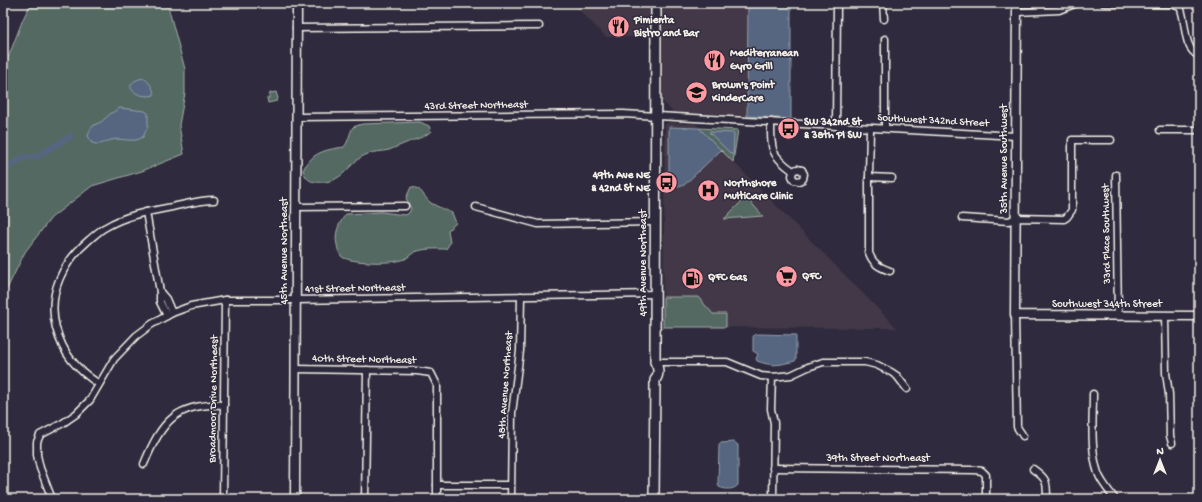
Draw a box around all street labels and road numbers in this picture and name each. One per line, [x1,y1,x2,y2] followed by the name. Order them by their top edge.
[424,99,529,113] street label: 43rd Street Northeast
[999,103,1011,215] street label: 35th Avenue Southwest
[877,112,991,130] street label: Southwest 342nd Street
[1100,182,1114,285] street label: 33rd Place Southwest
[279,196,291,305] street label: 45th Avenue Northeast
[638,208,650,316] street label: 49th Avenue Northeast
[305,282,407,296] street label: 41st Street Northeast
[1052,299,1164,311] street label: Southwest 344th Street
[496,329,516,439] street label: 48th Avenue Northeast
[207,334,221,464] street label: Broadmoor Drive Northeast
[312,353,418,367] street label: 40th Street Northeast
[825,453,931,465] street label: 39th Street Northeast

